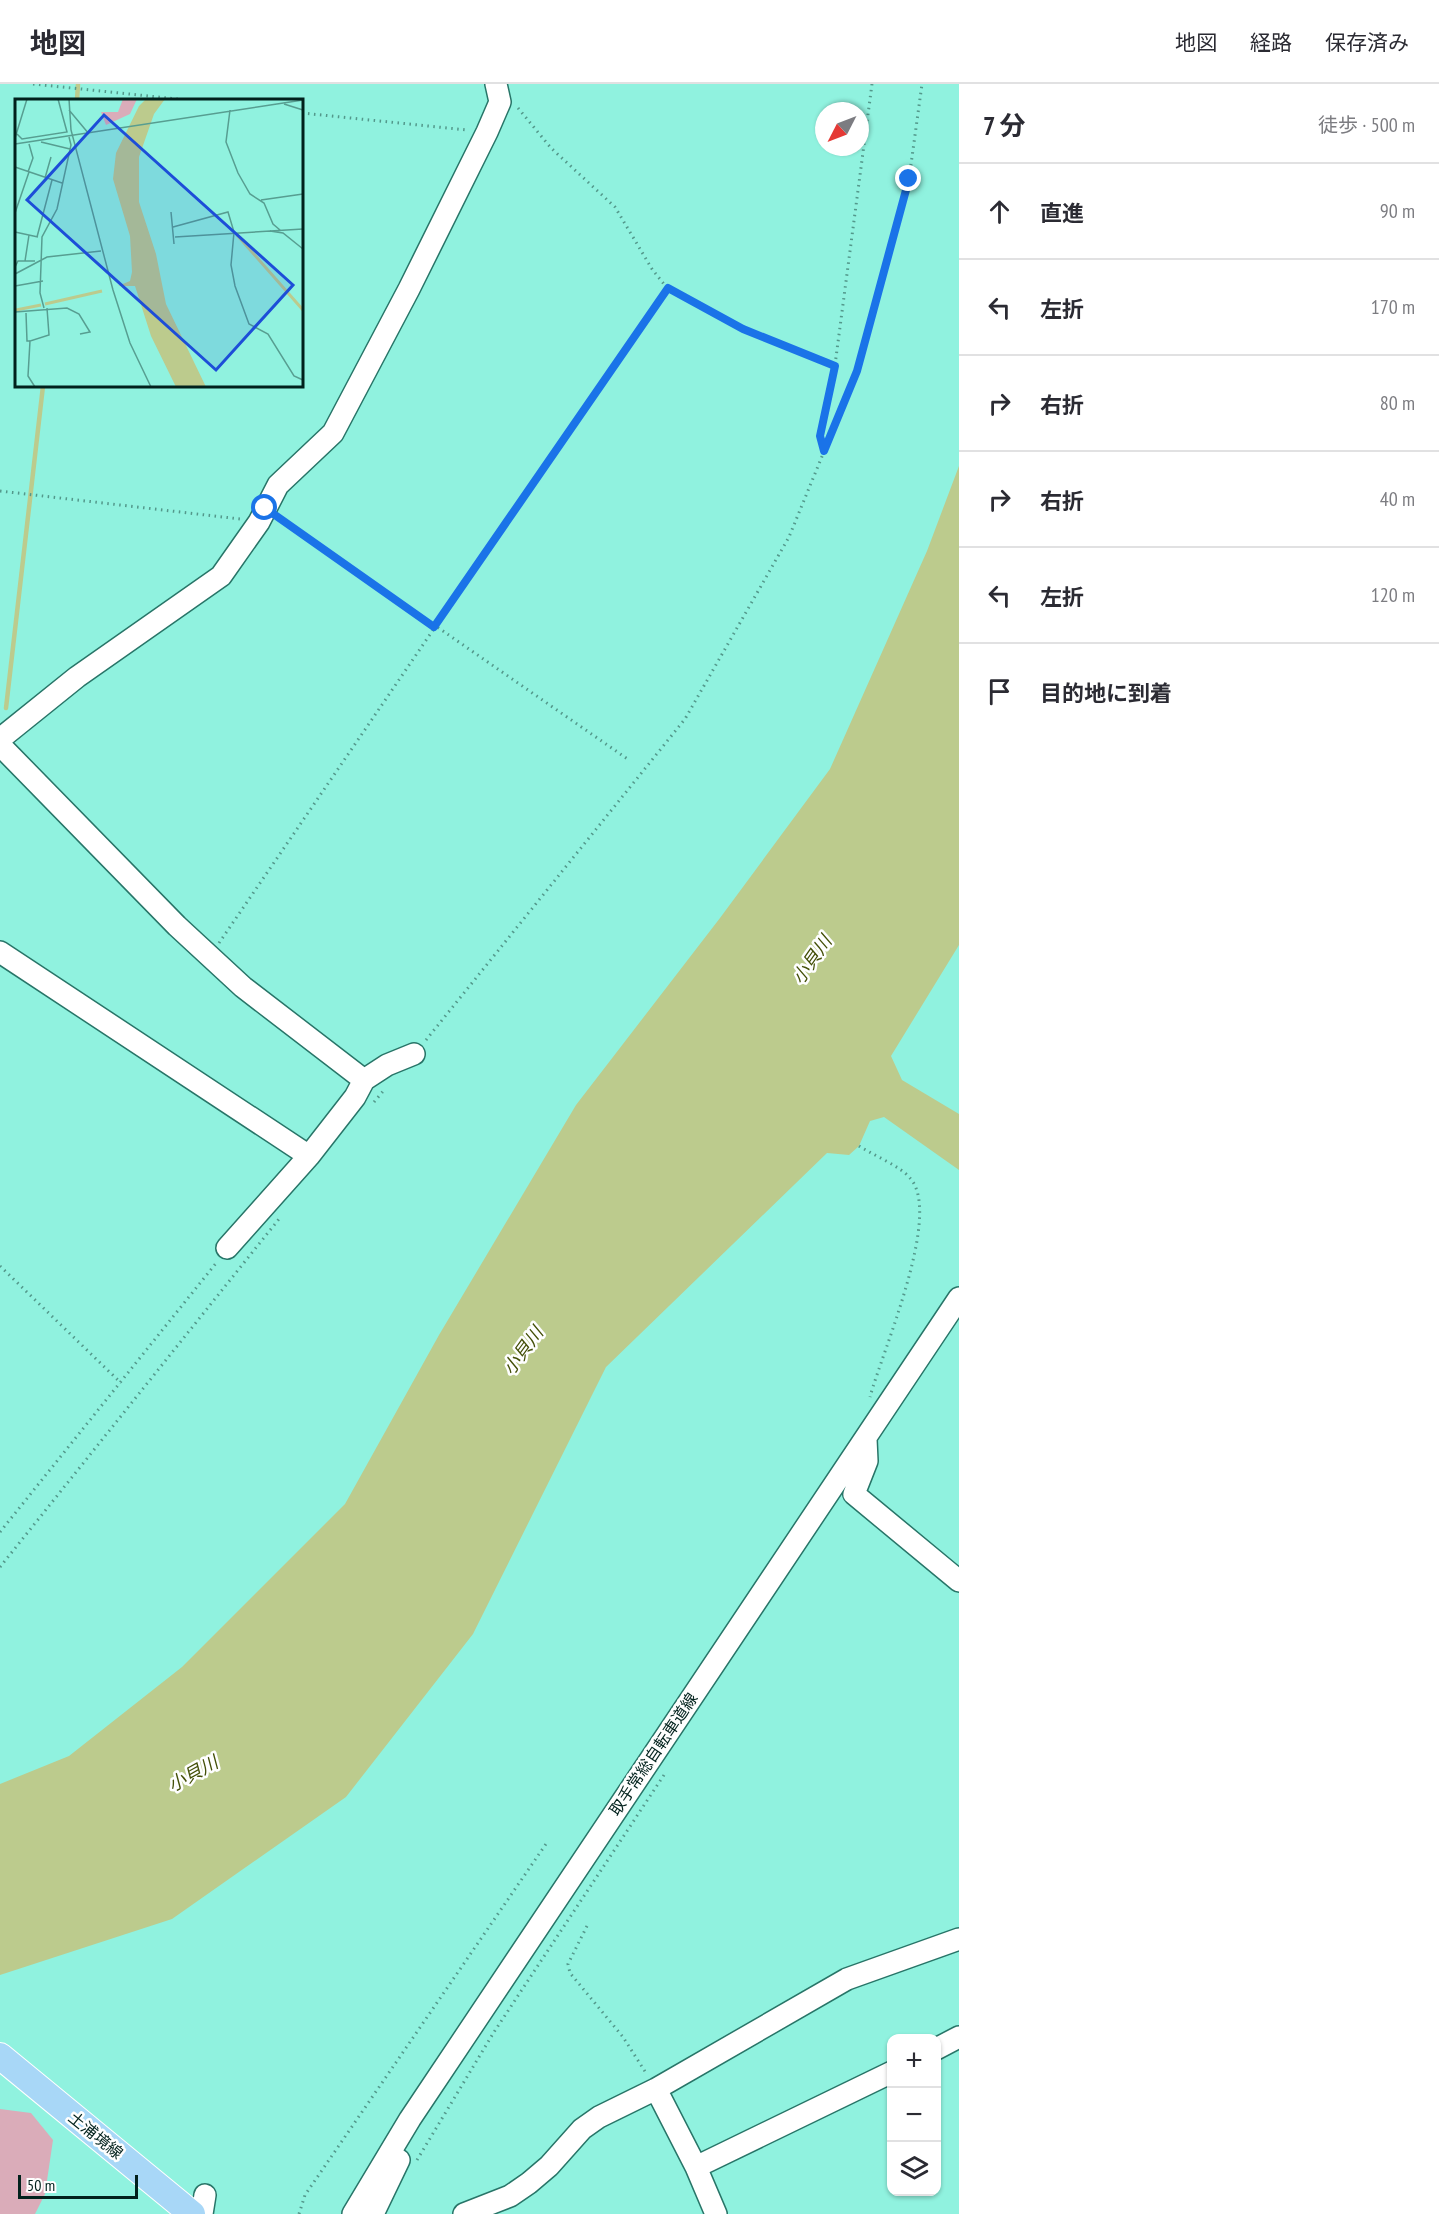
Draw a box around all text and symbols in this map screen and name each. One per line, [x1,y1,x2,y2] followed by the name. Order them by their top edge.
[30,24,86,61] text: 地図
[1175,29,1217,56] text: 地図
[1250,29,1292,56] text: 経路
[1325,29,1409,56] text: 保存済み
[15,99,303,387] inset map
[815,102,869,156] north arrow
[983,109,1026,142] text: 7 分
[1318,112,1415,138] text: 徒歩 · 500 m
[895,165,921,191] route end
[983,195,1016,228] icon: ahead
[1380,198,1415,224] text: 90 m
[1040,199,1084,227] text: 直進
[983,291,1016,324] icon: left
[1371,294,1415,320] text: 170 m
[1040,295,1084,323] text: 左折
[983,387,1016,420] icon: right
[1380,390,1415,416] text: 80 m
[1040,391,1084,419] text: 右折
[983,483,1016,516] icon: right
[1380,486,1415,512] text: 40 m
[1040,487,1084,515] text: 右折
[251,494,277,520] route start
[983,579,1016,612] icon: left
[1371,582,1415,608] text: 120 m
[1040,583,1084,611] text: 左折
[983,675,1016,708] icon: arrive
[1040,679,1172,707] text: 目的地に到着
[787,929,838,988] water label: 小貝川
[497,1320,549,1379] water label: 小貝川
[604,1689,702,1819] street label: 取手常総自転車道線
[164,1749,224,1797] water label: 小貝川
[887,2034,941,2196] map controls
[887,2034,941,2088] button: +
[887,2088,941,2142] button: −
[65,2107,127,2163] street label: 土浦境線
[887,2142,941,2196] button: layers
[18,2172,138,2200] scale bar
[27,2175,55,2195] text: 50 m

